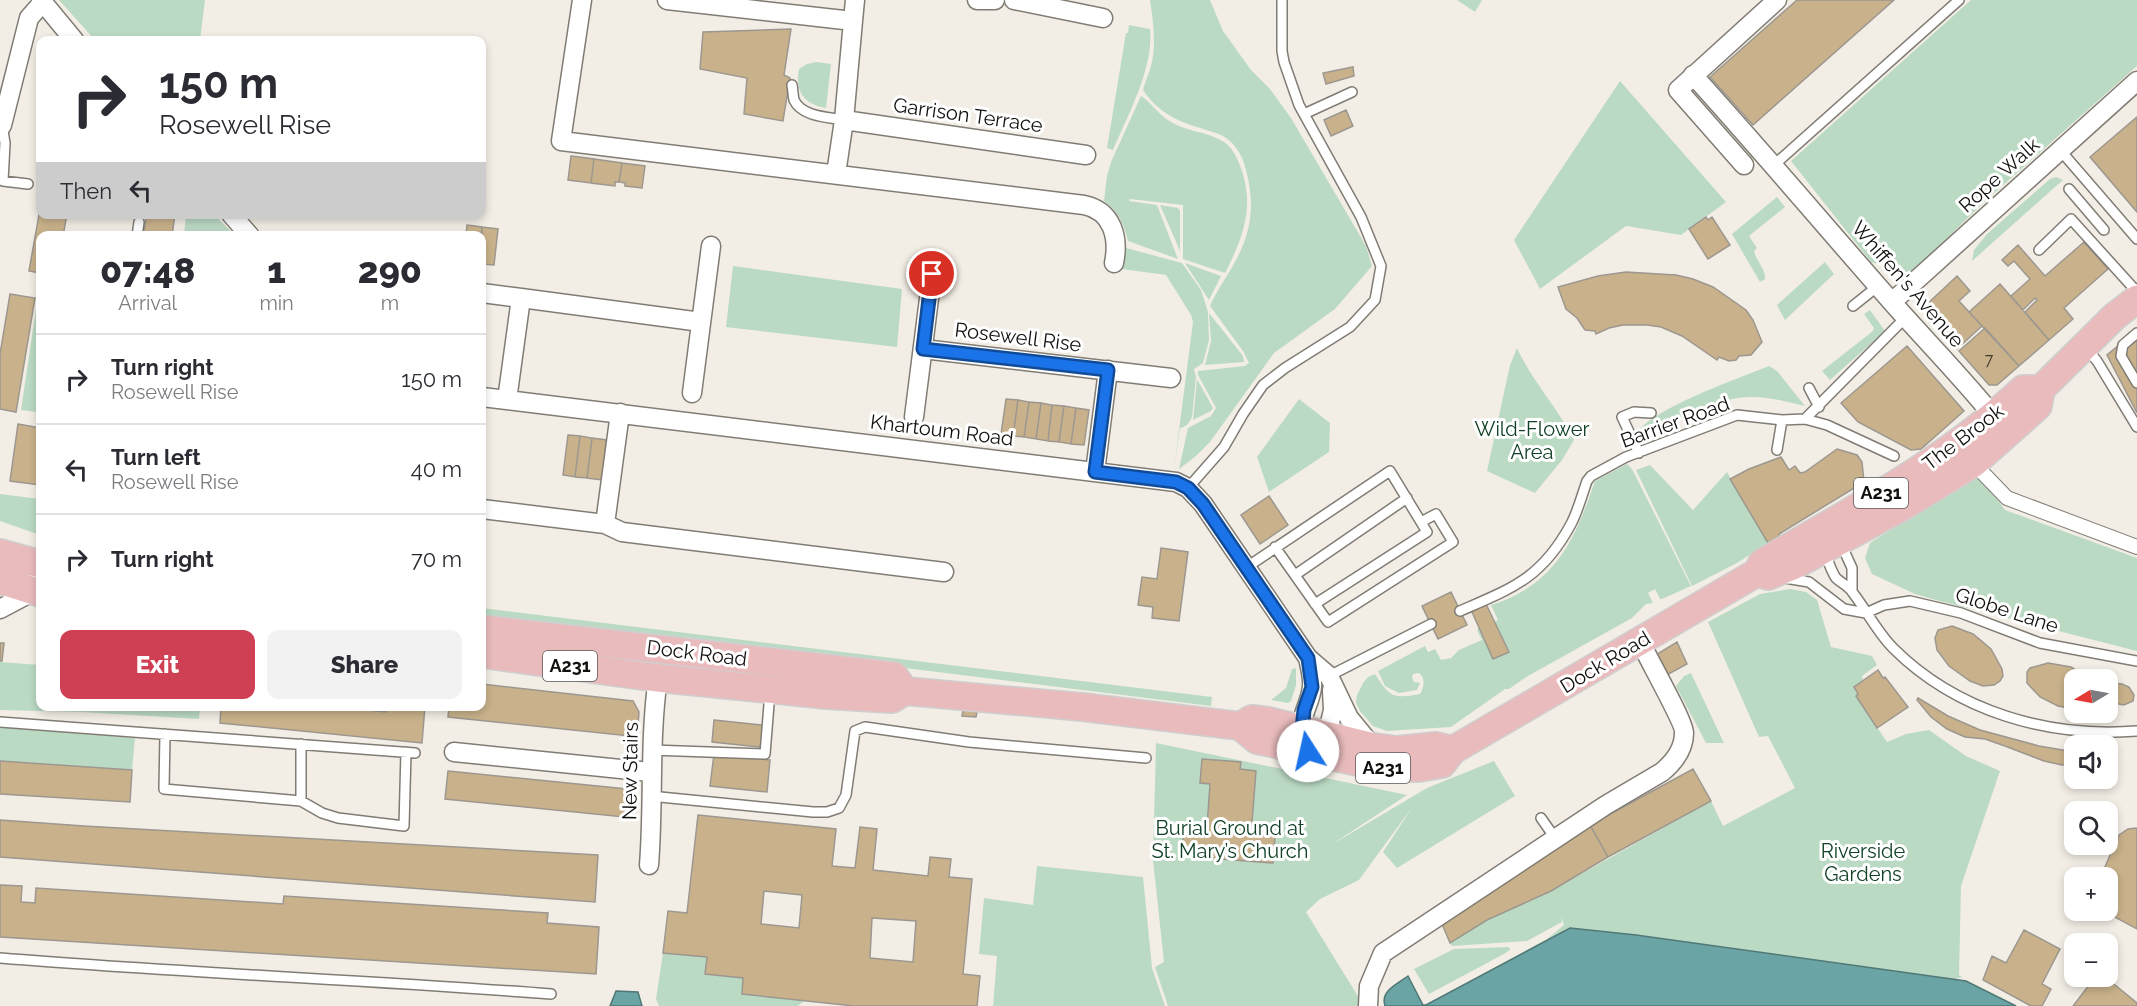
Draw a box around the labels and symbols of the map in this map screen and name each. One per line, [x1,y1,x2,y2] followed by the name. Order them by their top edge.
[892,93,1044,137] street label: Garrison Terrace
[1954,132,2044,217] street label: Rope Walk
[1847,216,1970,352] street label: Whiffen's Avenue
[906,248,957,299] pin
[953,317,1083,357] street label: Rosewell Rise
[1985,350,1994,369] house number: 7
[1617,391,1733,453] street label: Barrier Road
[1918,399,2009,475] street label: The Brook
[869,409,1015,451] street label: Khartoum Road
[1474,417,1590,464] park label: Wild-Flower Area
[1854,478,1908,508] road number: A231
[1952,582,2062,638] street label: Globe Lane
[1556,626,1654,698] street label: Dock Road
[645,635,749,671] street label: Dock Road
[543,651,597,681] road number: A231
[2064,669,2118,723] north arrow
[1276,719,1340,783] position arrow
[617,722,643,820] street label: New Stairs
[1356,753,1410,783] road number: A231
[1152,816,1309,863] park label: Burial Ground at St. Mary’s Church
[1821,839,1906,886] park label: Riverside Gardens

